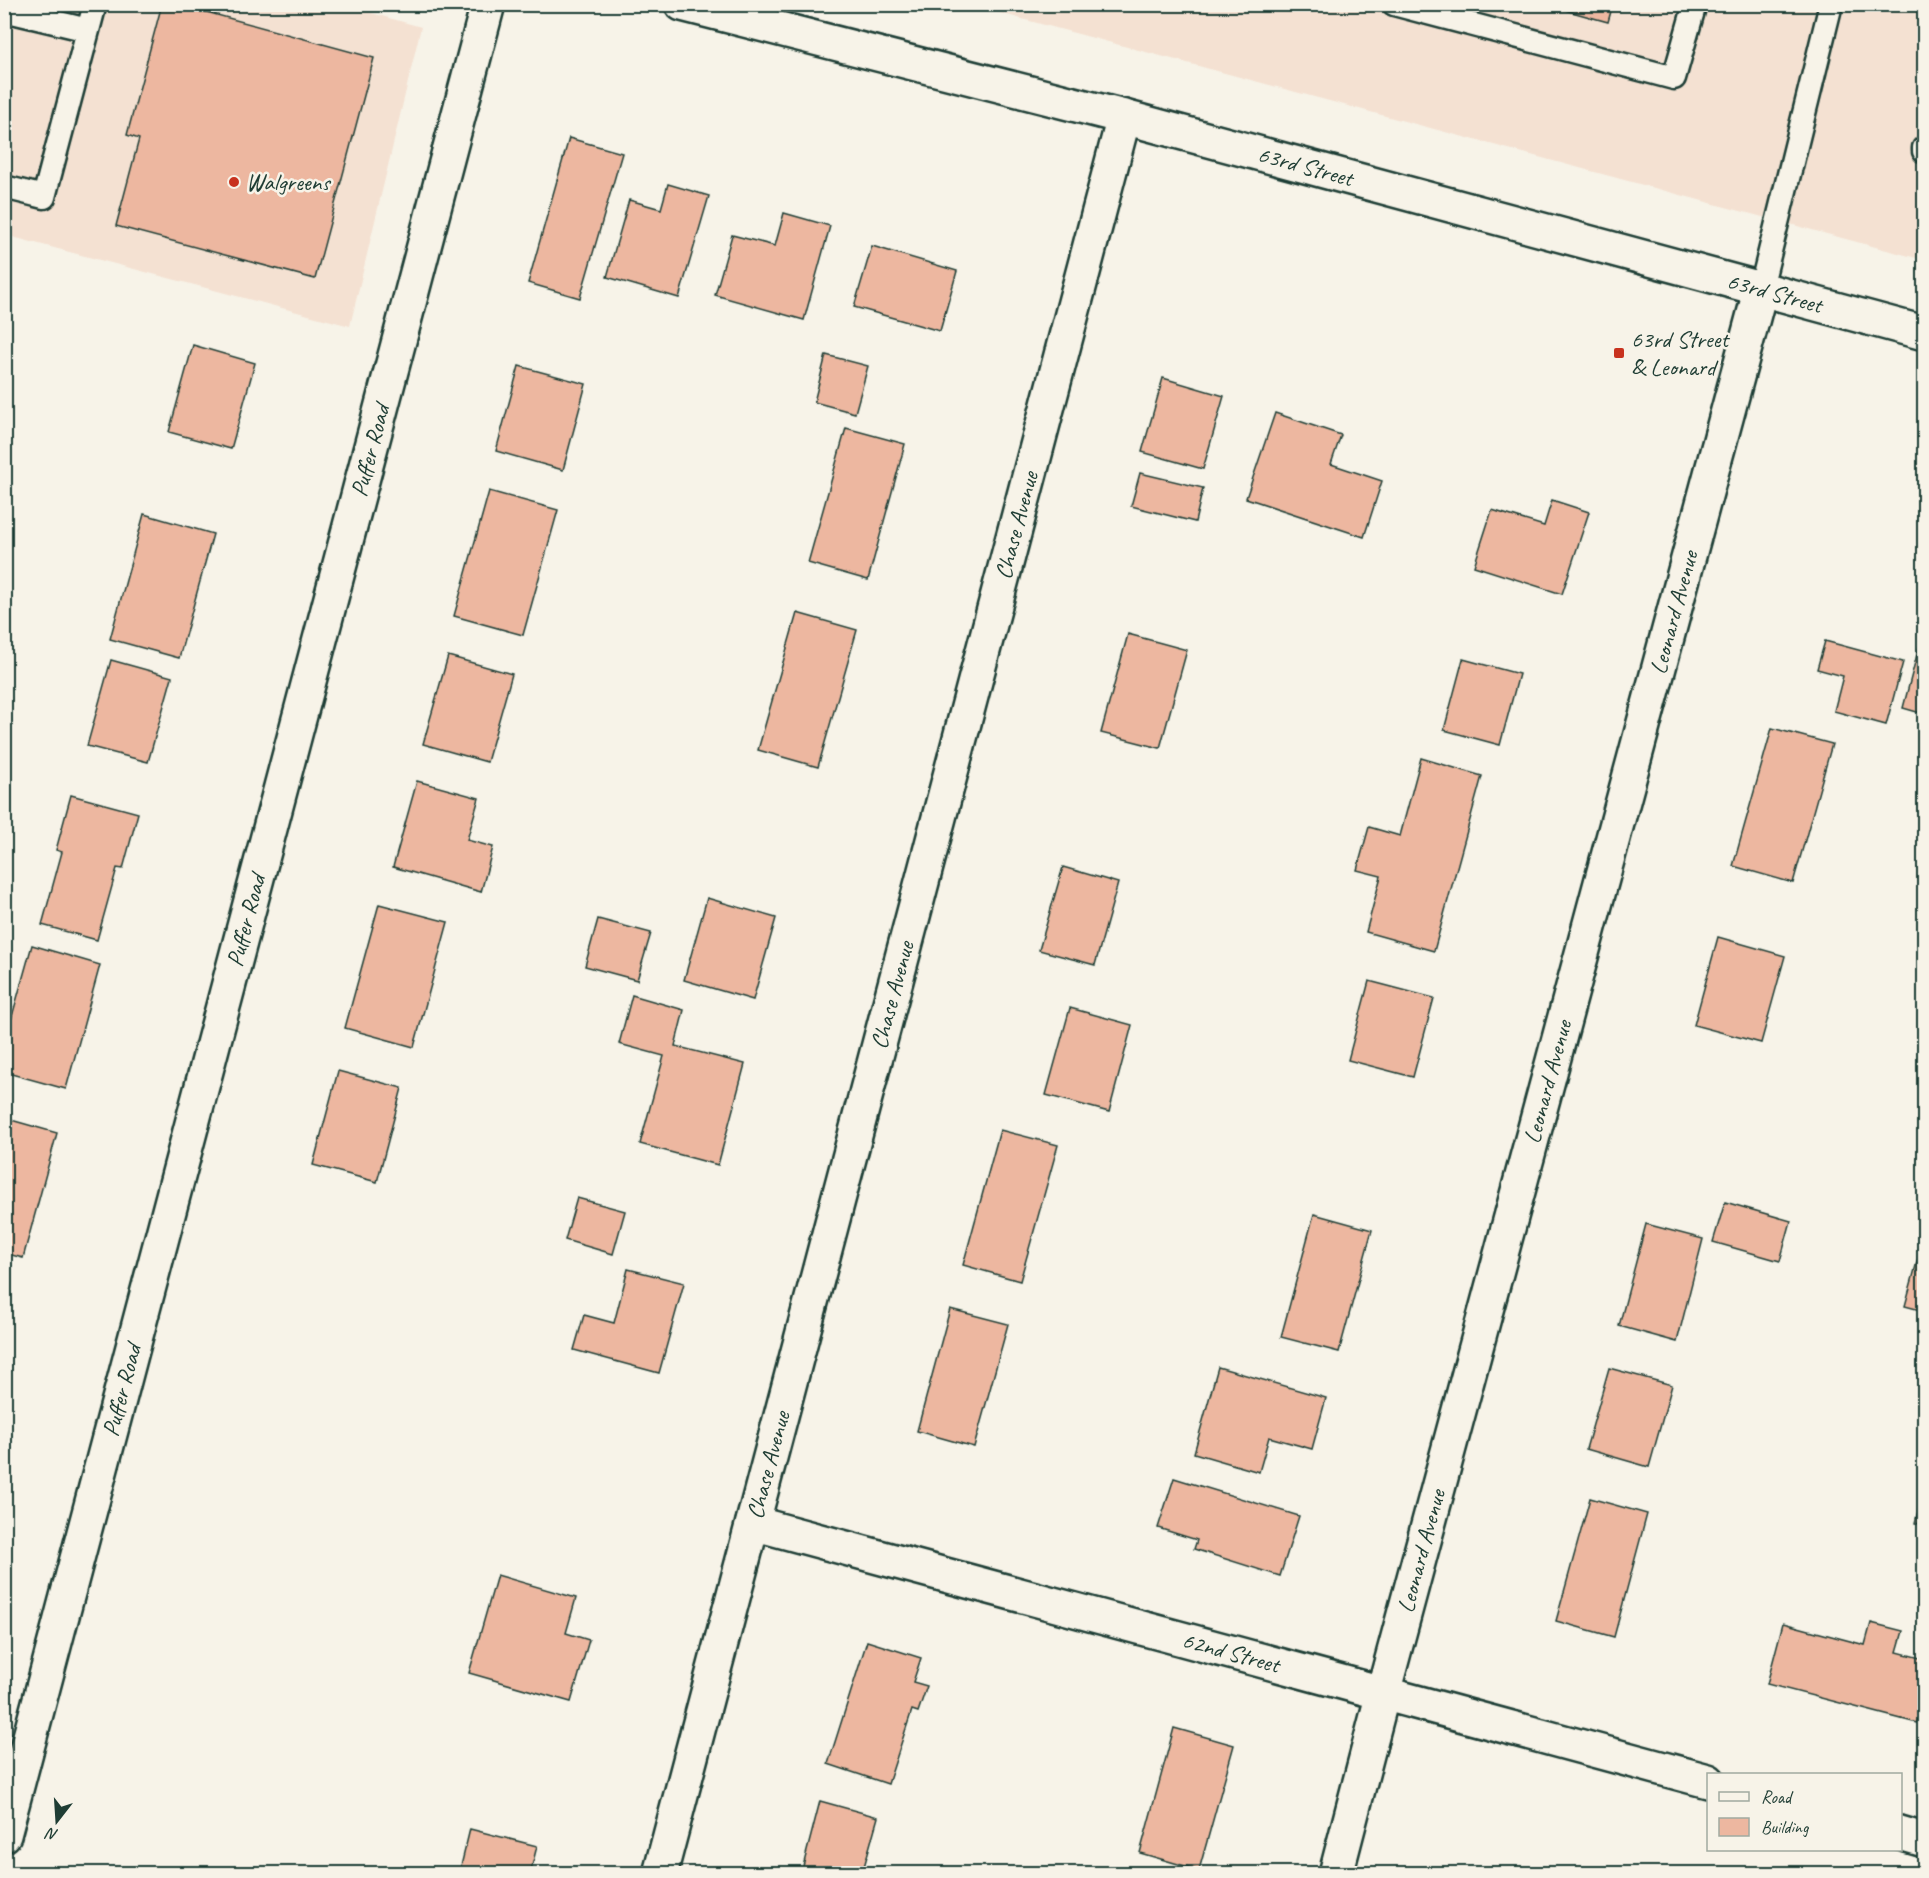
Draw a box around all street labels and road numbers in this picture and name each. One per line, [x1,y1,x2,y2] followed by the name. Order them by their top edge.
[1254,139,1358,194] street label: 63rd Street
[1724,265,1827,320] street label: 63rd Street
[343,398,397,500] street label: Puffer Road
[988,466,1045,582] street label: Chase Avenue
[1643,545,1705,677] street label: Leonard Avenue
[219,868,273,970] street label: Puffer Road
[864,936,921,1052] street label: Chase Avenue
[1517,1015,1579,1147] street label: Leonard Avenue
[95,1338,149,1440] street label: Puffer Road
[739,1406,797,1522] street label: Chase Avenue
[1390,1484,1453,1616] street label: Leonard Avenue
[1179,1625,1285,1680] street label: 62nd Street

